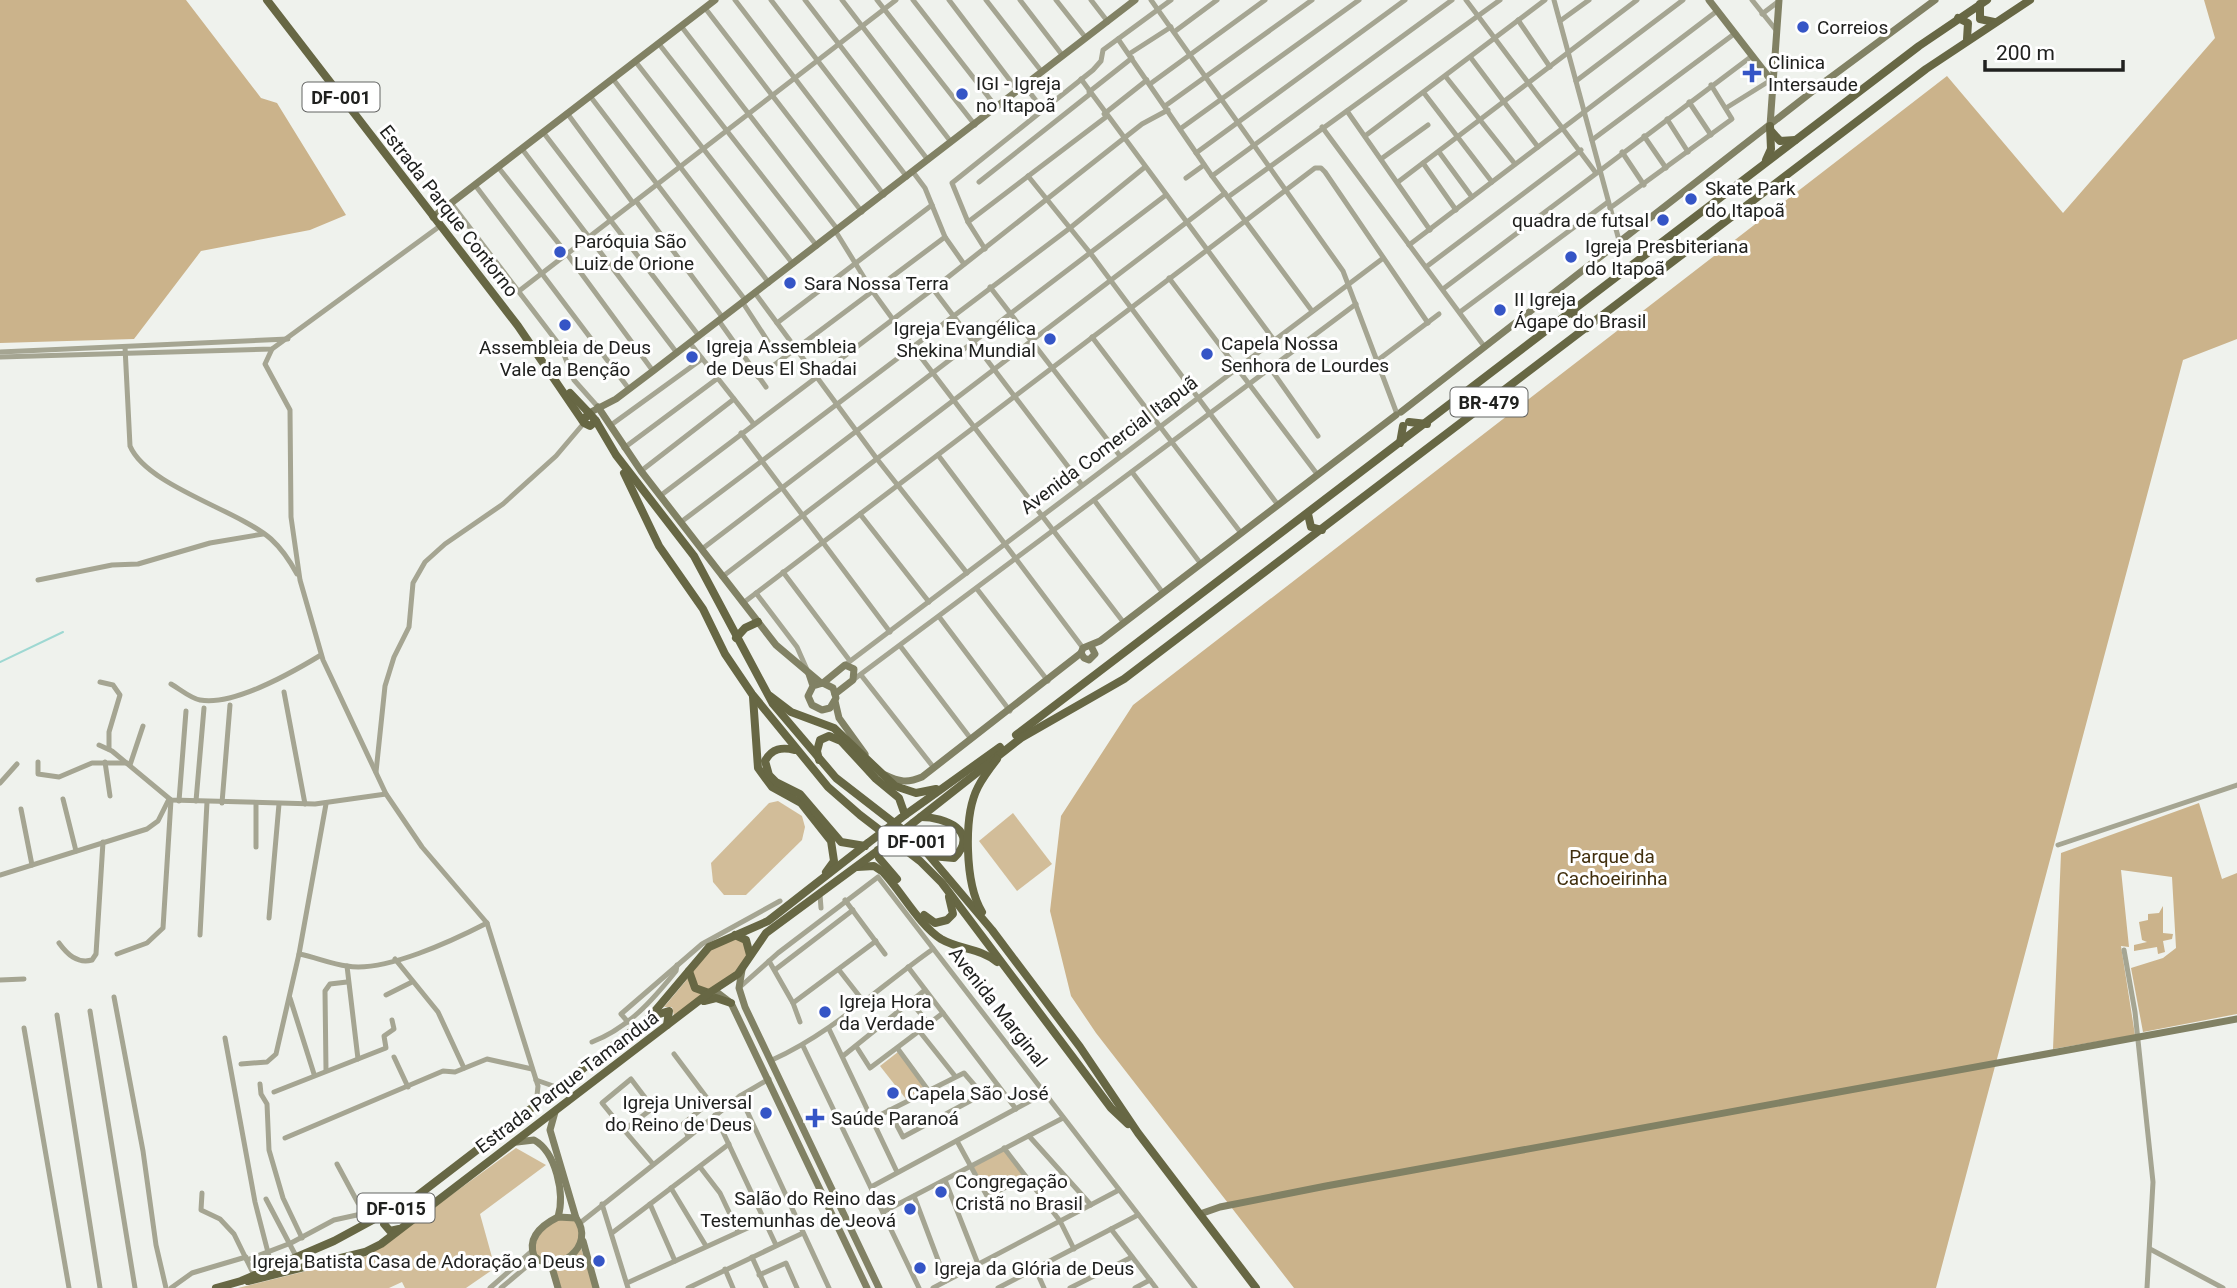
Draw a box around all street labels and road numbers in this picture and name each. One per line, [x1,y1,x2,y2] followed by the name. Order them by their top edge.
[302,82,380,112] road number: DF-001
[375,120,523,302] street label: Estrada Parque Contorno
[1016,371,1202,519] street label: Avenida Comercial Itapuã
[1450,388,1528,416] road number: BR-479
[878,826,956,856] road number: DF-001
[944,942,1052,1072] street label: Avenida Marginal
[471,1006,663,1158] street label: Estrada Parque Tamanduá
[358,1194,434,1223] road number: DF-015

